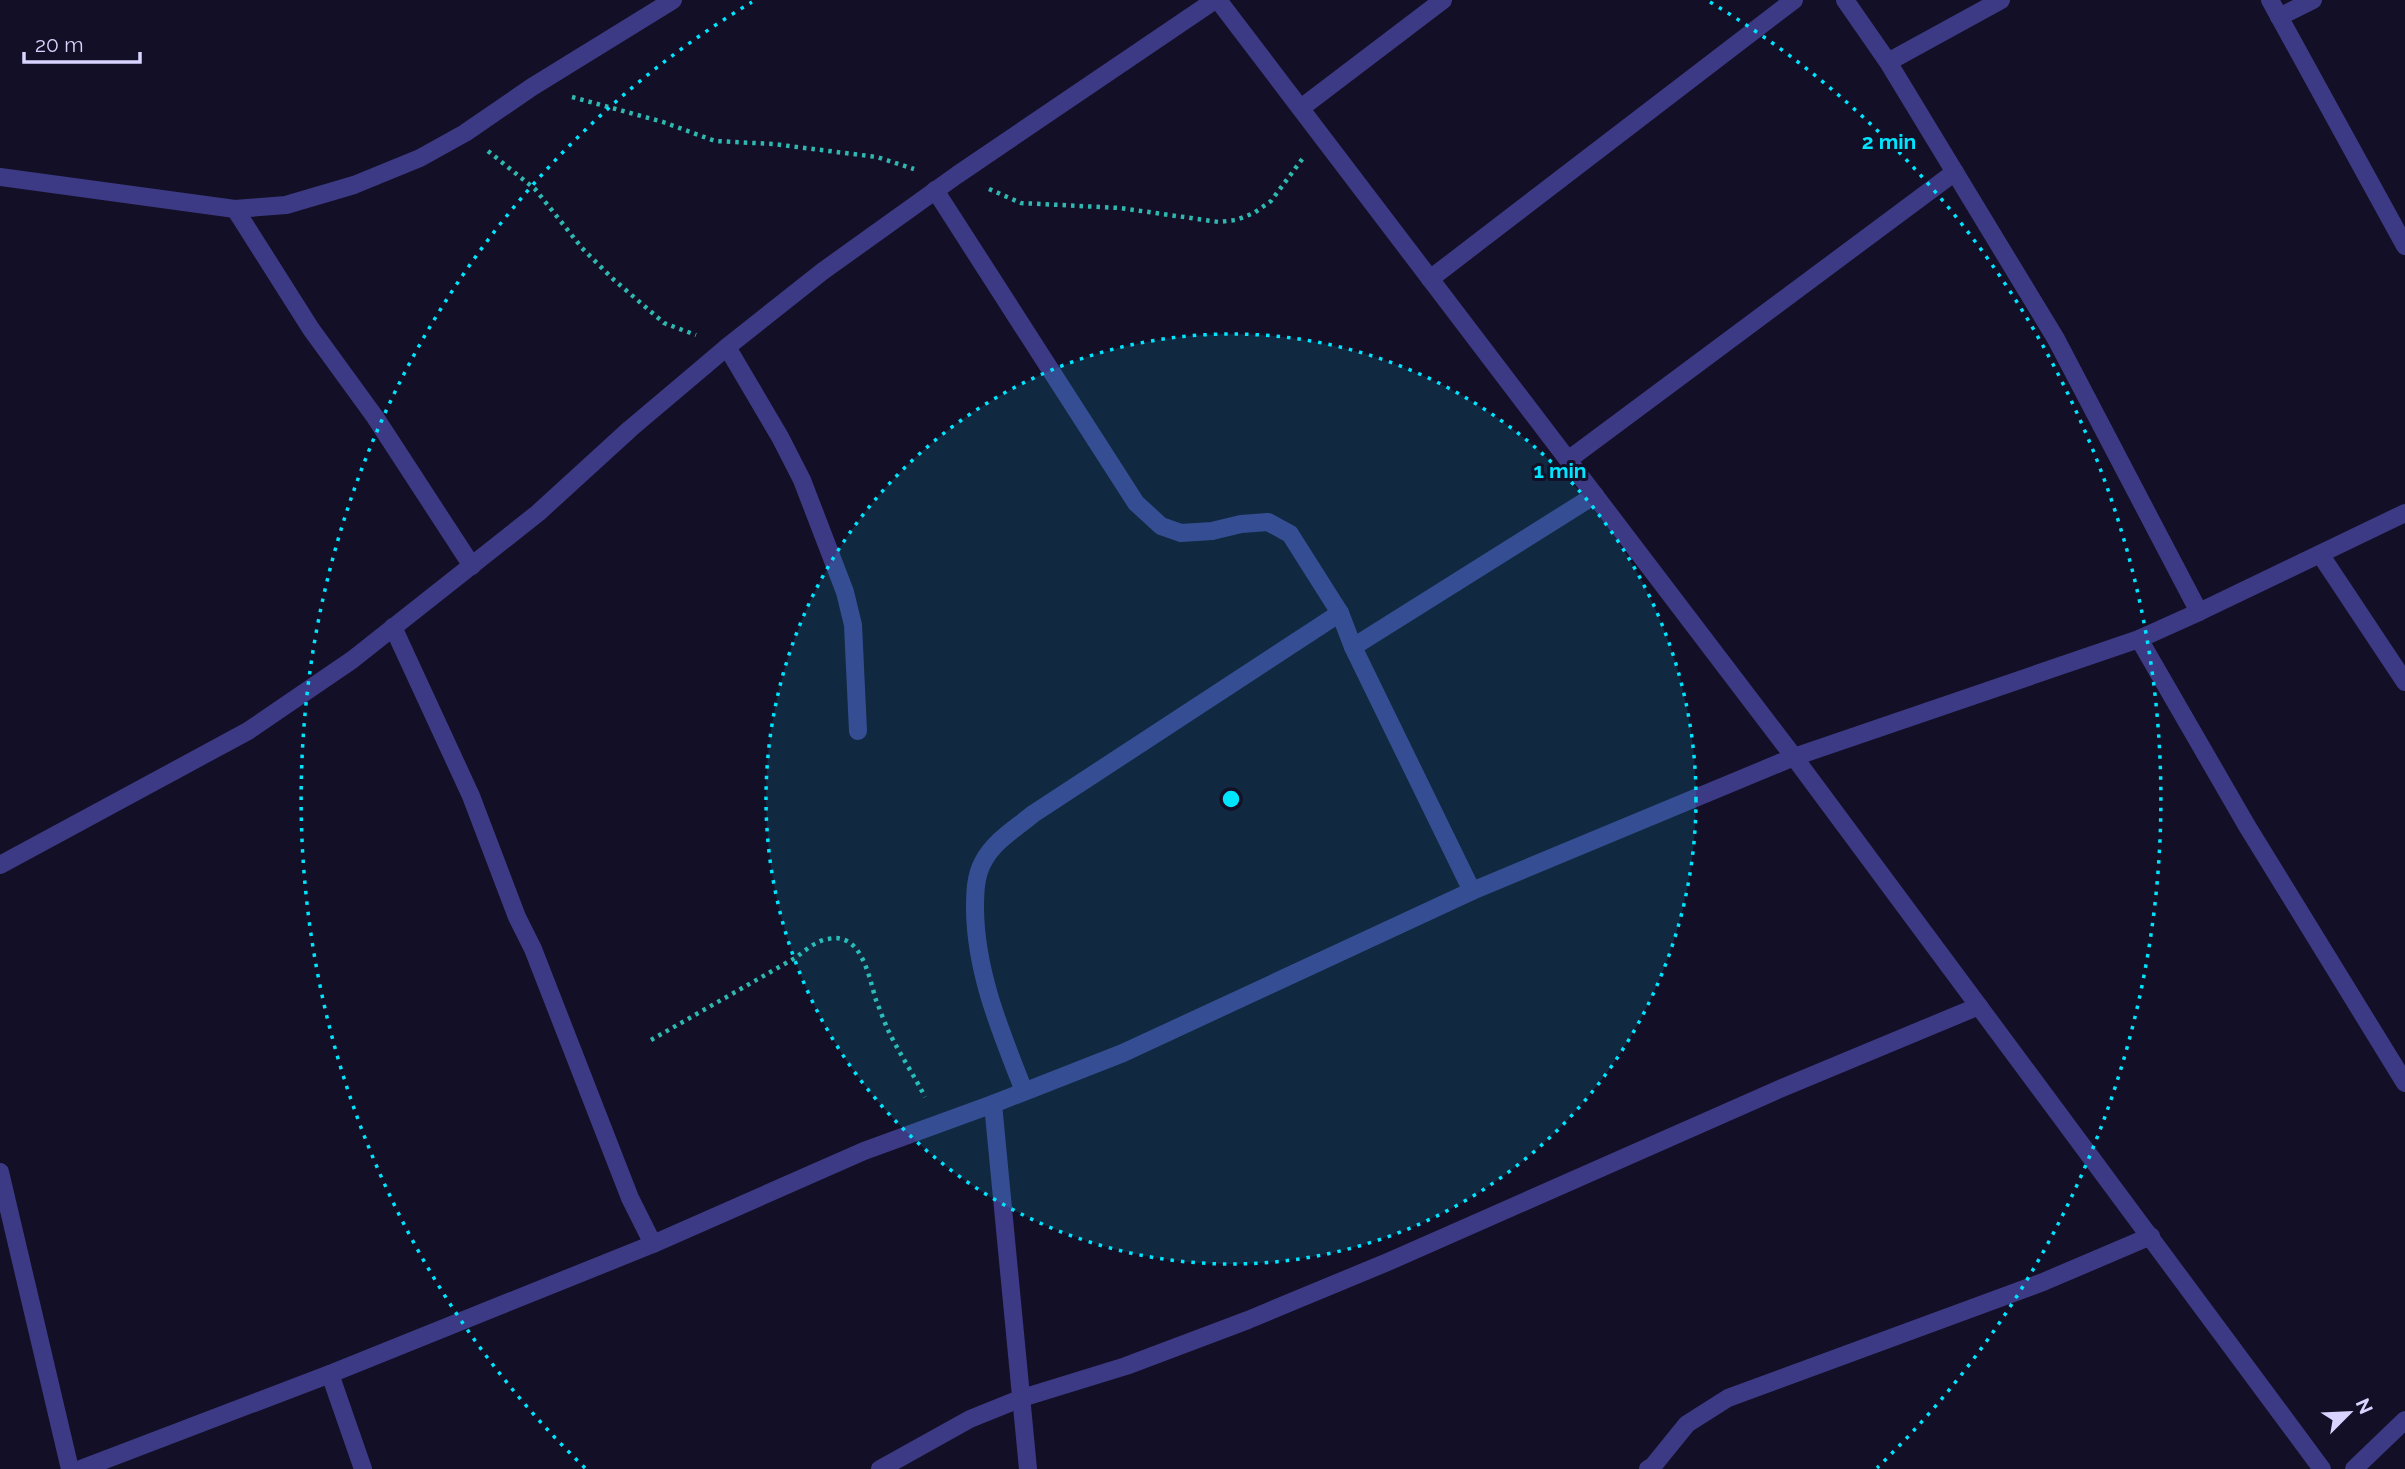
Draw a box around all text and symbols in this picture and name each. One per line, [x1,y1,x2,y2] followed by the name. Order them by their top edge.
[24,21,140,65] scale bar
[35,32,83,57] text: 20 m
[1862,129,1916,154] text: 2 min
[1533,458,1587,483] text: 1 min
[1219,787,1243,811] centre of rings
[2314,1378,2384,1448] north arrow
[2352,1395,2378,1417] text: N

